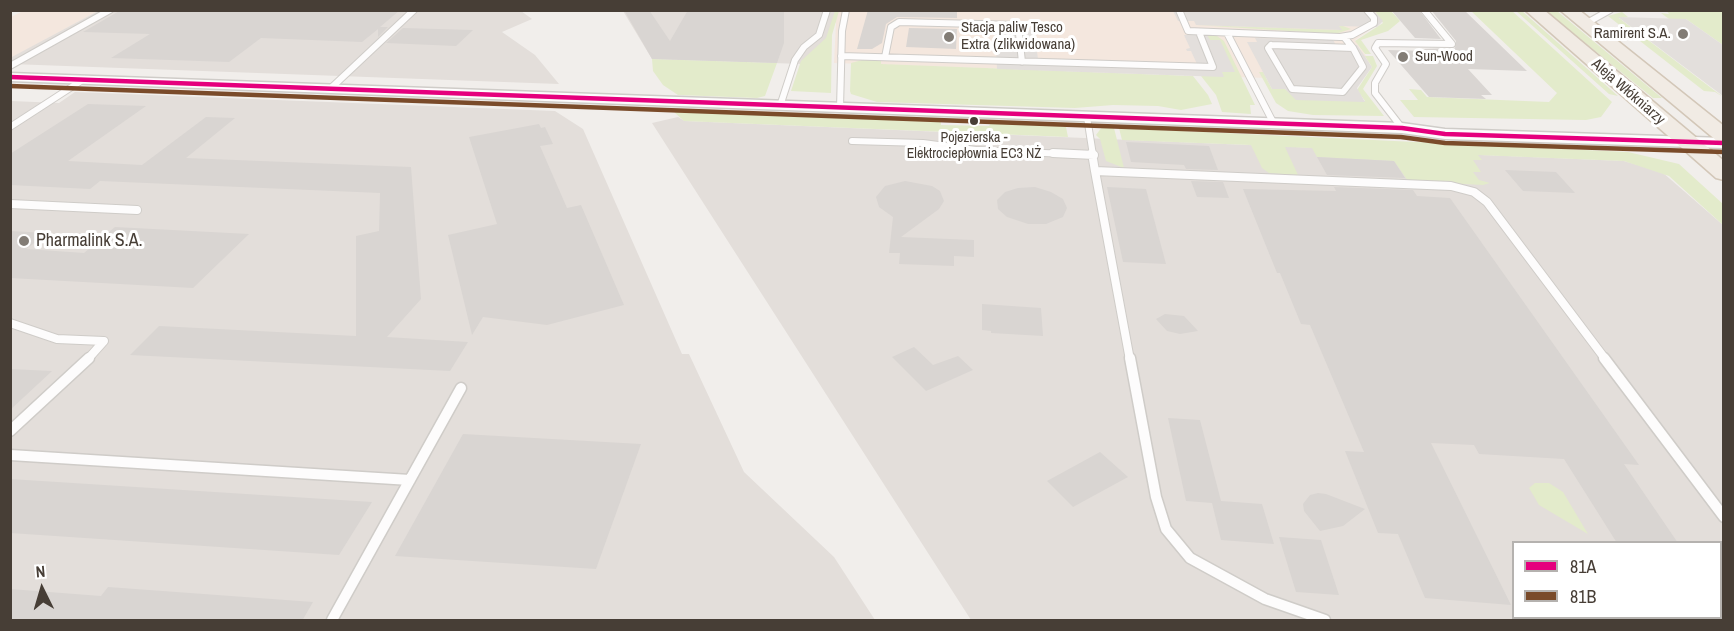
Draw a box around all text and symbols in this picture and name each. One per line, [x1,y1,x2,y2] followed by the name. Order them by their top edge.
[961,19,1075,54] place label: Stacja paliw Tesco Extra (zlikwidowana)
[1594,25,1671,43] place label: Ramirent S.A.
[1676,27,1690,41] marker: Ramirent S.A.
[942,30,956,44] marker: Stacja paliw Tesco Extra (zlikwidowana)
[1415,48,1473,66] place label: Sun-Wood
[1396,50,1410,64] marker: Sun-Wood
[1588,55,1668,129] street label: Aleja Włókniarzy
[968,115,980,127] marker: Pojezierska - Elektrociepłownia EC3 NŻ
[907,130,1041,162] place label: Pojezierska - Elektrociepłownia EC3 NŻ
[36,230,143,252] place label: Pharmalink S.A.
[17,234,31,248] marker: Pharmalink S.A.
[1512,541,1722,619] legend
[1570,554,1596,579] text: 81A
[12,559,72,619] north arrow
[35,560,46,582] text: N
[1570,584,1596,609] text: 81B

